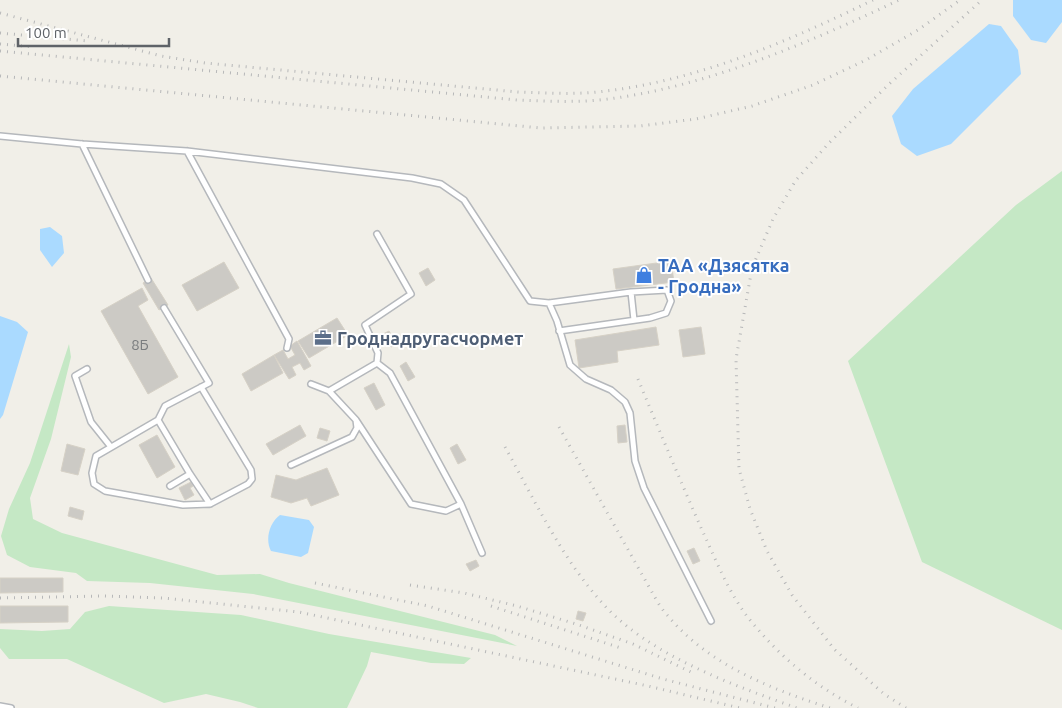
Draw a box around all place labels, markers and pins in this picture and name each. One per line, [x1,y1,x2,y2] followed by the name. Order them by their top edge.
[658,255,789,296] place label: ТАА «Дзясятка - Гродна»
[634,265,654,285] shop icon: ТАА «Дзясятка - Гродна»
[313,328,333,348] office icon: Гроднадругасчормет
[337,328,523,348] place label: Гроднадругасчормет

